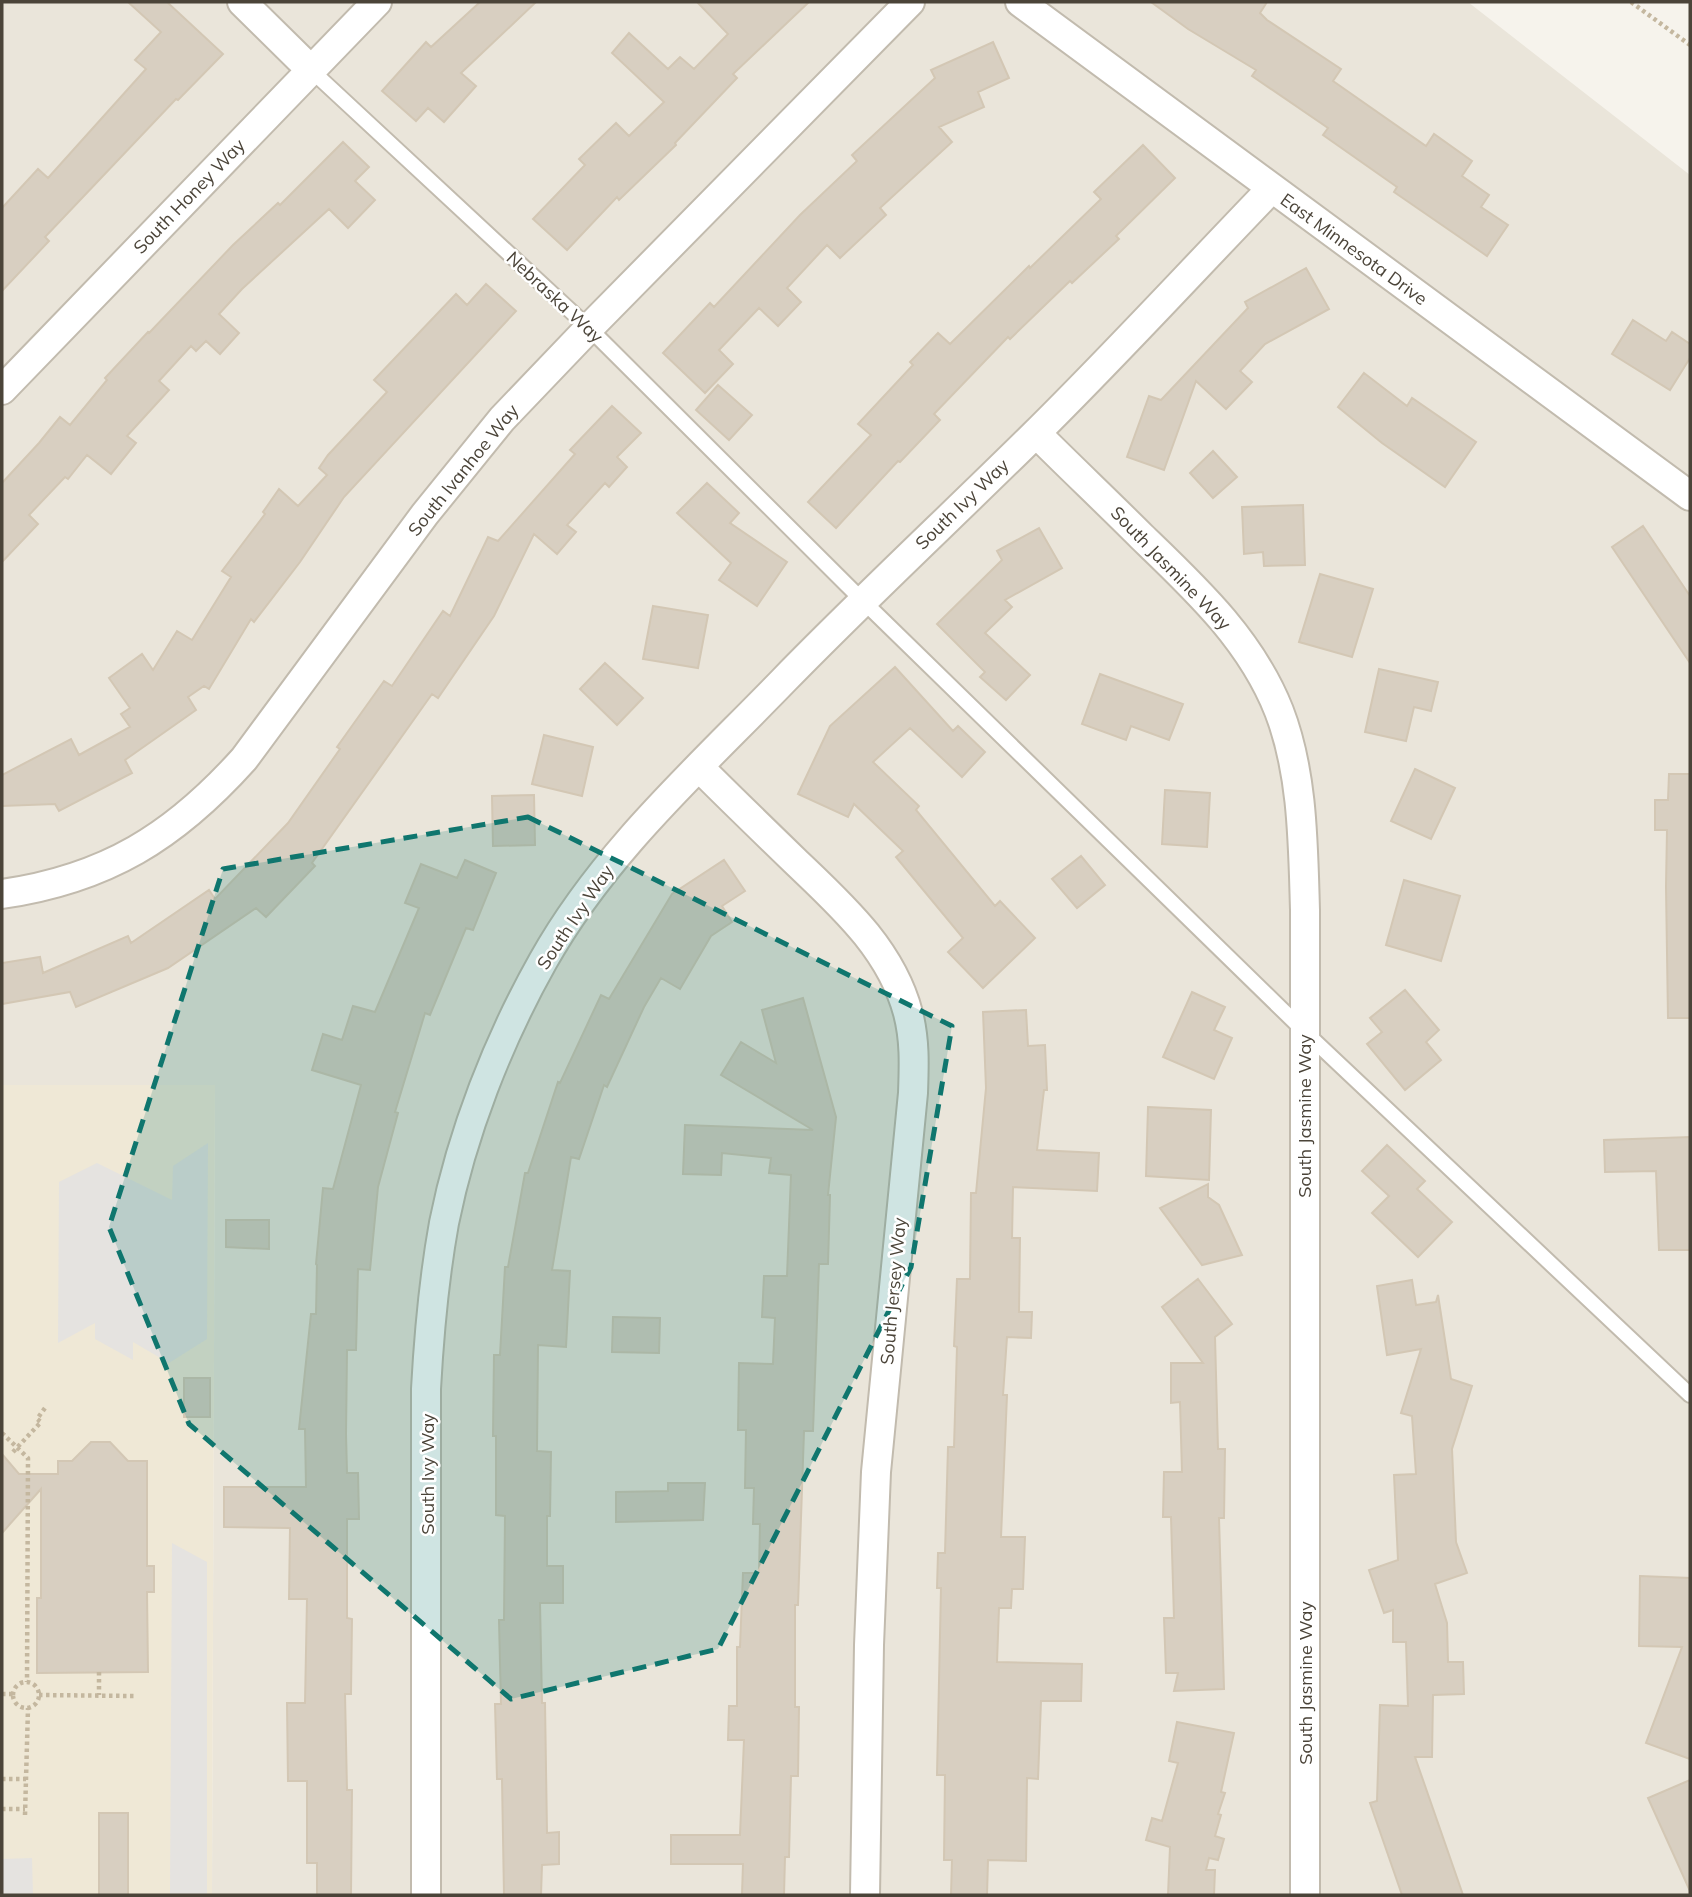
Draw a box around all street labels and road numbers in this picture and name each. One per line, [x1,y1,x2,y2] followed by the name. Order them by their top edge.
[128,133,250,258] street label: South Honey Way
[1276,188,1432,310] street label: East Minnesota Drive
[502,246,609,348] street label: Nebraska Way
[403,399,524,541] street label: South Ivanhoe Way
[910,453,1014,554] street label: South Ivy Way
[1106,501,1236,635] street label: South Jasmine Way
[532,860,619,974] street label: South Ivy Way
[1293,1034,1316,1198] street label: South Jasmine Way
[875,1216,911,1366] street label: South Jersey Way
[416,1413,439,1535] street label: South Ivy Way
[1294,1601,1317,1765] street label: South Jasmine Way

